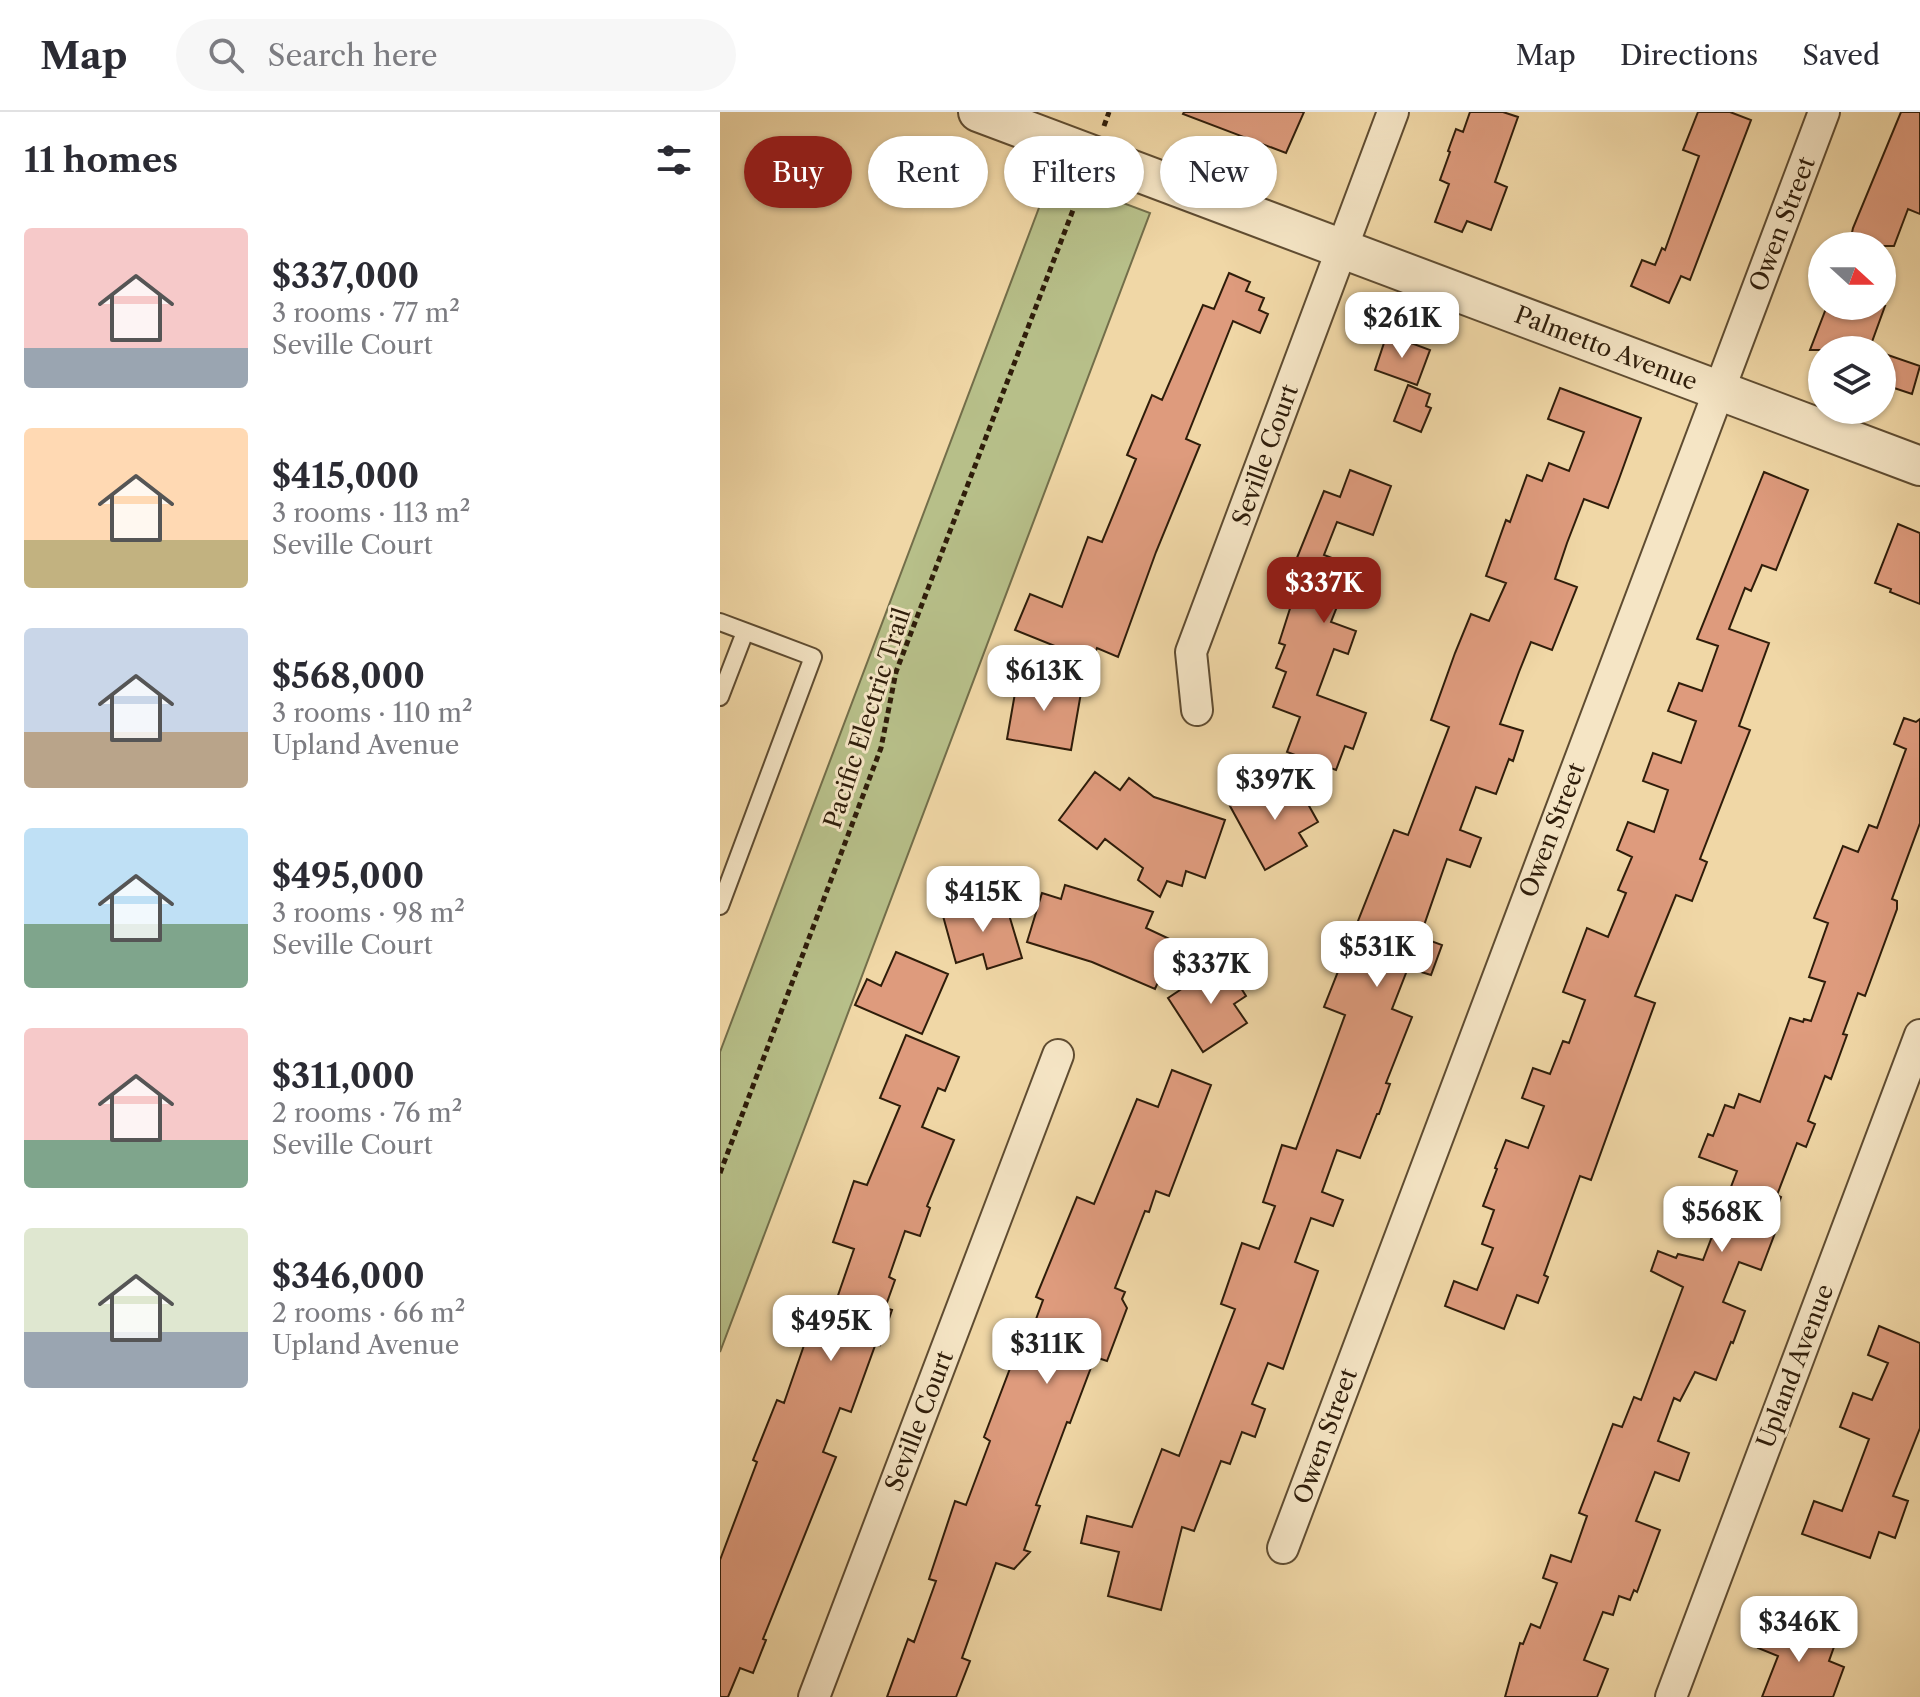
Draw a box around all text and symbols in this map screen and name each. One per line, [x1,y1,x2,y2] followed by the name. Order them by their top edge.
[176,19,736,91] search box
[40,32,128,79] text: Map
[204,33,248,77] icon: search
[268,37,438,74] text: Search here
[1516,38,1576,72] text: Map
[1620,38,1758,72] text: Directions
[1802,38,1880,72] text: Saved
[744,136,852,208] chip: Buy
[868,136,988,208] chip: Rent
[1004,136,1144,208] chip: Filters
[1160,136,1277,208] chip: New
[652,138,696,182] icon: filters
[24,139,178,181] text: 11 homes
[1743,152,1821,296] street label: Owen Street
[1808,232,1896,320] north arrow
[1808,232,1896,424] map controls
[272,255,419,297] text: $337,000
[88,260,184,356] icon: home
[1346,292,1458,360] pin: $261K
[272,297,460,329] text: 3 rooms · 77 m²
[1510,300,1702,396] street label: Palmetto Avenue
[1363,302,1441,334] text: $261K
[272,329,433,361] text: Seville Court
[1808,336,1896,424] button: layers
[1226,380,1304,530] street label: Seville Court
[272,455,419,497] text: $415,000
[88,460,184,556] icon: home
[272,497,470,529] text: 3 rooms · 113 m²
[272,529,433,561] text: Seville Court
[1268,557,1380,625] pin: $337K
[1285,567,1363,599] text: $337K
[818,604,916,832] street label: Pacific Electric Trail
[988,645,1100,713] pin: $613K
[272,655,425,697] text: $568,000
[1005,655,1083,687] text: $613K
[88,660,184,756] icon: home
[272,697,473,729] text: 3 rooms · 110 m²
[272,729,459,761] text: Upland Avenue
[1219,754,1331,822] pin: $397K
[1513,758,1591,902] street label: Owen Street
[1235,764,1315,796] text: $397K
[272,855,424,897] text: $495,000
[88,860,184,956] icon: home
[927,866,1039,934] pin: $415K
[945,876,1021,908] text: $415K
[272,897,465,929] text: 3 rooms · 98 m²
[1321,921,1433,989] pin: $531K
[272,929,433,961] text: Seville Court
[1339,931,1415,963] text: $531K
[1155,938,1267,1006] pin: $337K
[1172,948,1250,980] text: $337K
[272,1055,415,1097] text: $311,000
[88,1060,184,1156] icon: home
[272,1097,462,1129] text: 2 rooms · 76 m²
[272,1129,433,1161] text: Seville Court
[1666,1186,1778,1254] pin: $568K
[1681,1196,1763,1228] text: $568K
[272,1255,425,1297] text: $346,000
[88,1260,184,1356] icon: home
[1750,1280,1840,1452] street label: Upland Avenue
[775,1295,887,1363] pin: $495K
[272,1297,465,1329] text: 2 rooms · 66 m²
[791,1305,871,1337] text: $495K
[991,1318,1103,1386] pin: $311K
[1010,1328,1084,1360] text: $311K
[272,1329,459,1361] text: Upland Avenue
[879,1346,959,1495] street label: Seville Court
[1287,1364,1363,1508] street label: Owen Street
[1743,1596,1855,1664] pin: $346K
[1759,1606,1839,1638] text: $346K

